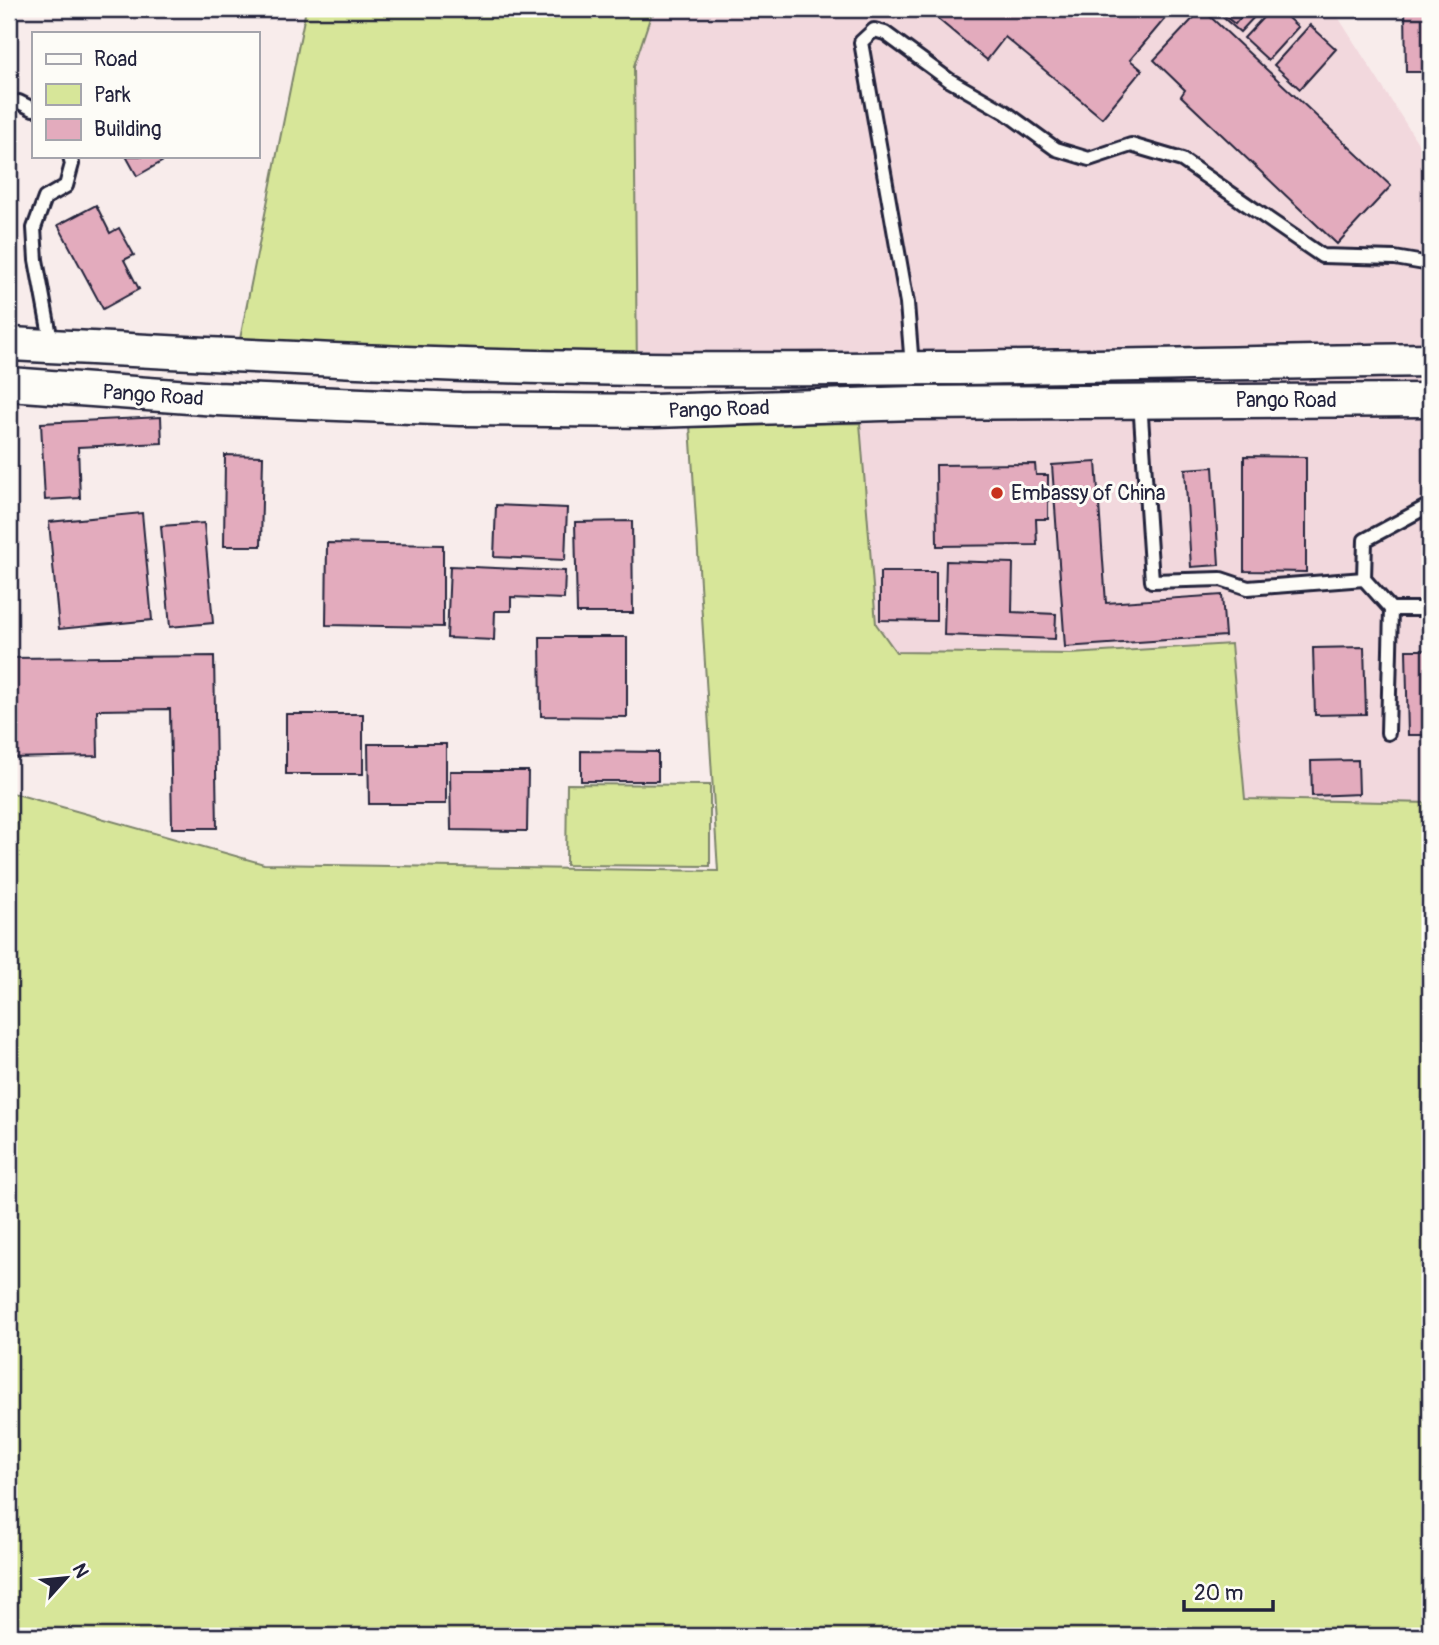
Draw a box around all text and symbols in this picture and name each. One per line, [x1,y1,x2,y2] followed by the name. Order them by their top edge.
[32,32,259,158] legend
[94,46,138,73] text: Road
[94,82,131,109] text: Park
[94,116,161,143] text: Building
[101,378,205,413] street label: Pango Road
[1235,387,1337,414] street label: Pango Road
[668,394,770,425] street label: Pango Road
[1011,480,1166,507] place label: Embassy of China
[989,485,1005,501] marker: Embassy of China
[32,1544,102,1614] north arrow
[67,1560,94,1582] text: N
[1184,1568,1273,1612] scale bar
[1194,1580,1243,1607] text: 20 m

